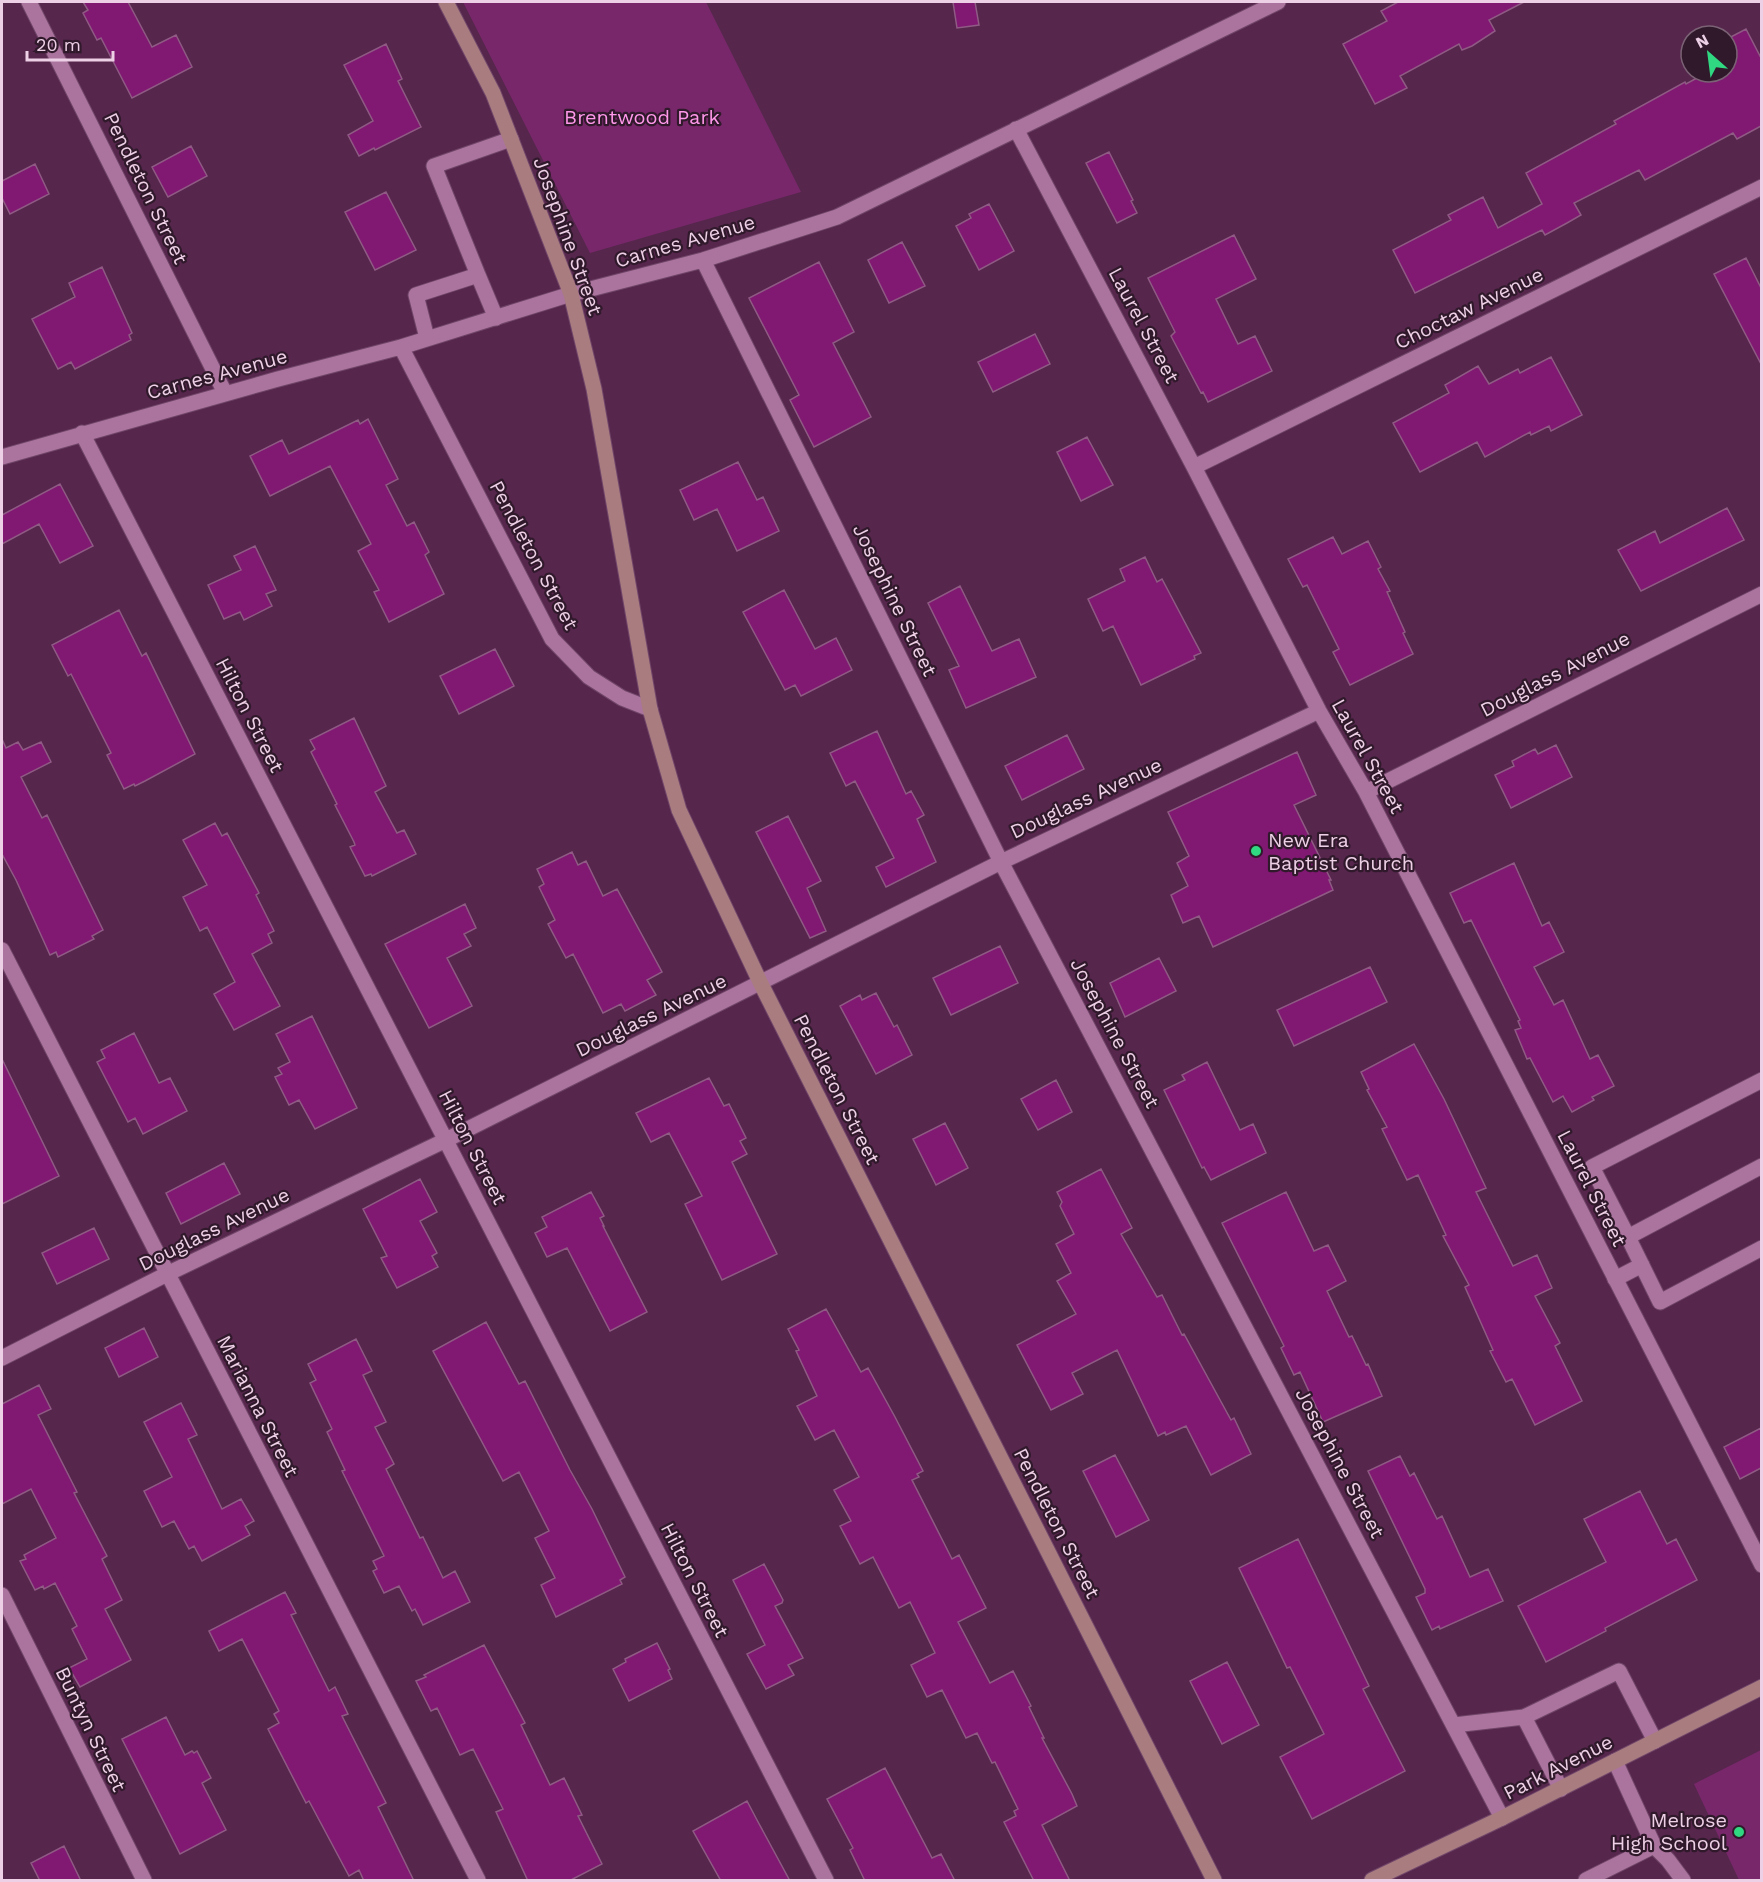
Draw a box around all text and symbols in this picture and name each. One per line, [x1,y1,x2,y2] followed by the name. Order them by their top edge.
[27,24,112,62] scale bar
[1679,24,1739,84] north arrow
[1692,30,1712,52] text: N
[36,34,81,55] text: 20 m
[564,105,720,129] park label: Brentwood Park
[99,108,193,268] street label: Pendleton Street
[528,154,608,319] street label: Josephine Street
[612,210,758,272] street label: Carnes Avenue
[1391,262,1547,354] street label: Choctaw Avenue
[1103,263,1185,387] street label: Laurel Street
[144,344,290,404] street label: Carnes Avenue
[485,476,584,634] street label: Pendleton Street
[848,520,943,681] street label: Josephine Street
[1476,626,1634,722] street label: Douglass Avenue
[211,654,289,777] street label: Hilton Street
[1327,694,1410,818] street label: Laurel Street
[1006,752,1166,844] street label: Douglass Avenue
[1268,828,1414,875] place label: New Era Baptist Church
[1249,844,1263,858] marker: New Era Baptist Church
[1065,954,1165,1113] street label: Josephine Street
[572,968,730,1062] street label: Douglass Avenue
[789,1010,886,1169] street label: Pendleton Street
[434,1086,512,1209] street label: Hilton Street
[1552,1126,1632,1251] street label: Laurel Street
[135,1182,293,1276] street label: Douglass Avenue
[212,1331,304,1481] street label: Marianna Street
[1290,1384,1390,1543] street label: Josephine Street
[1009,1444,1106,1603] street label: Pendleton Street
[656,1519,734,1642] street label: Hilton Street
[50,1663,132,1796] street label: Buntyn Street
[1499,1729,1617,1805] street label: Park Avenue
[1611,1808,1727,1855] place label: Melrose High School
[1732,1825,1746,1839] marker: Melrose High School

